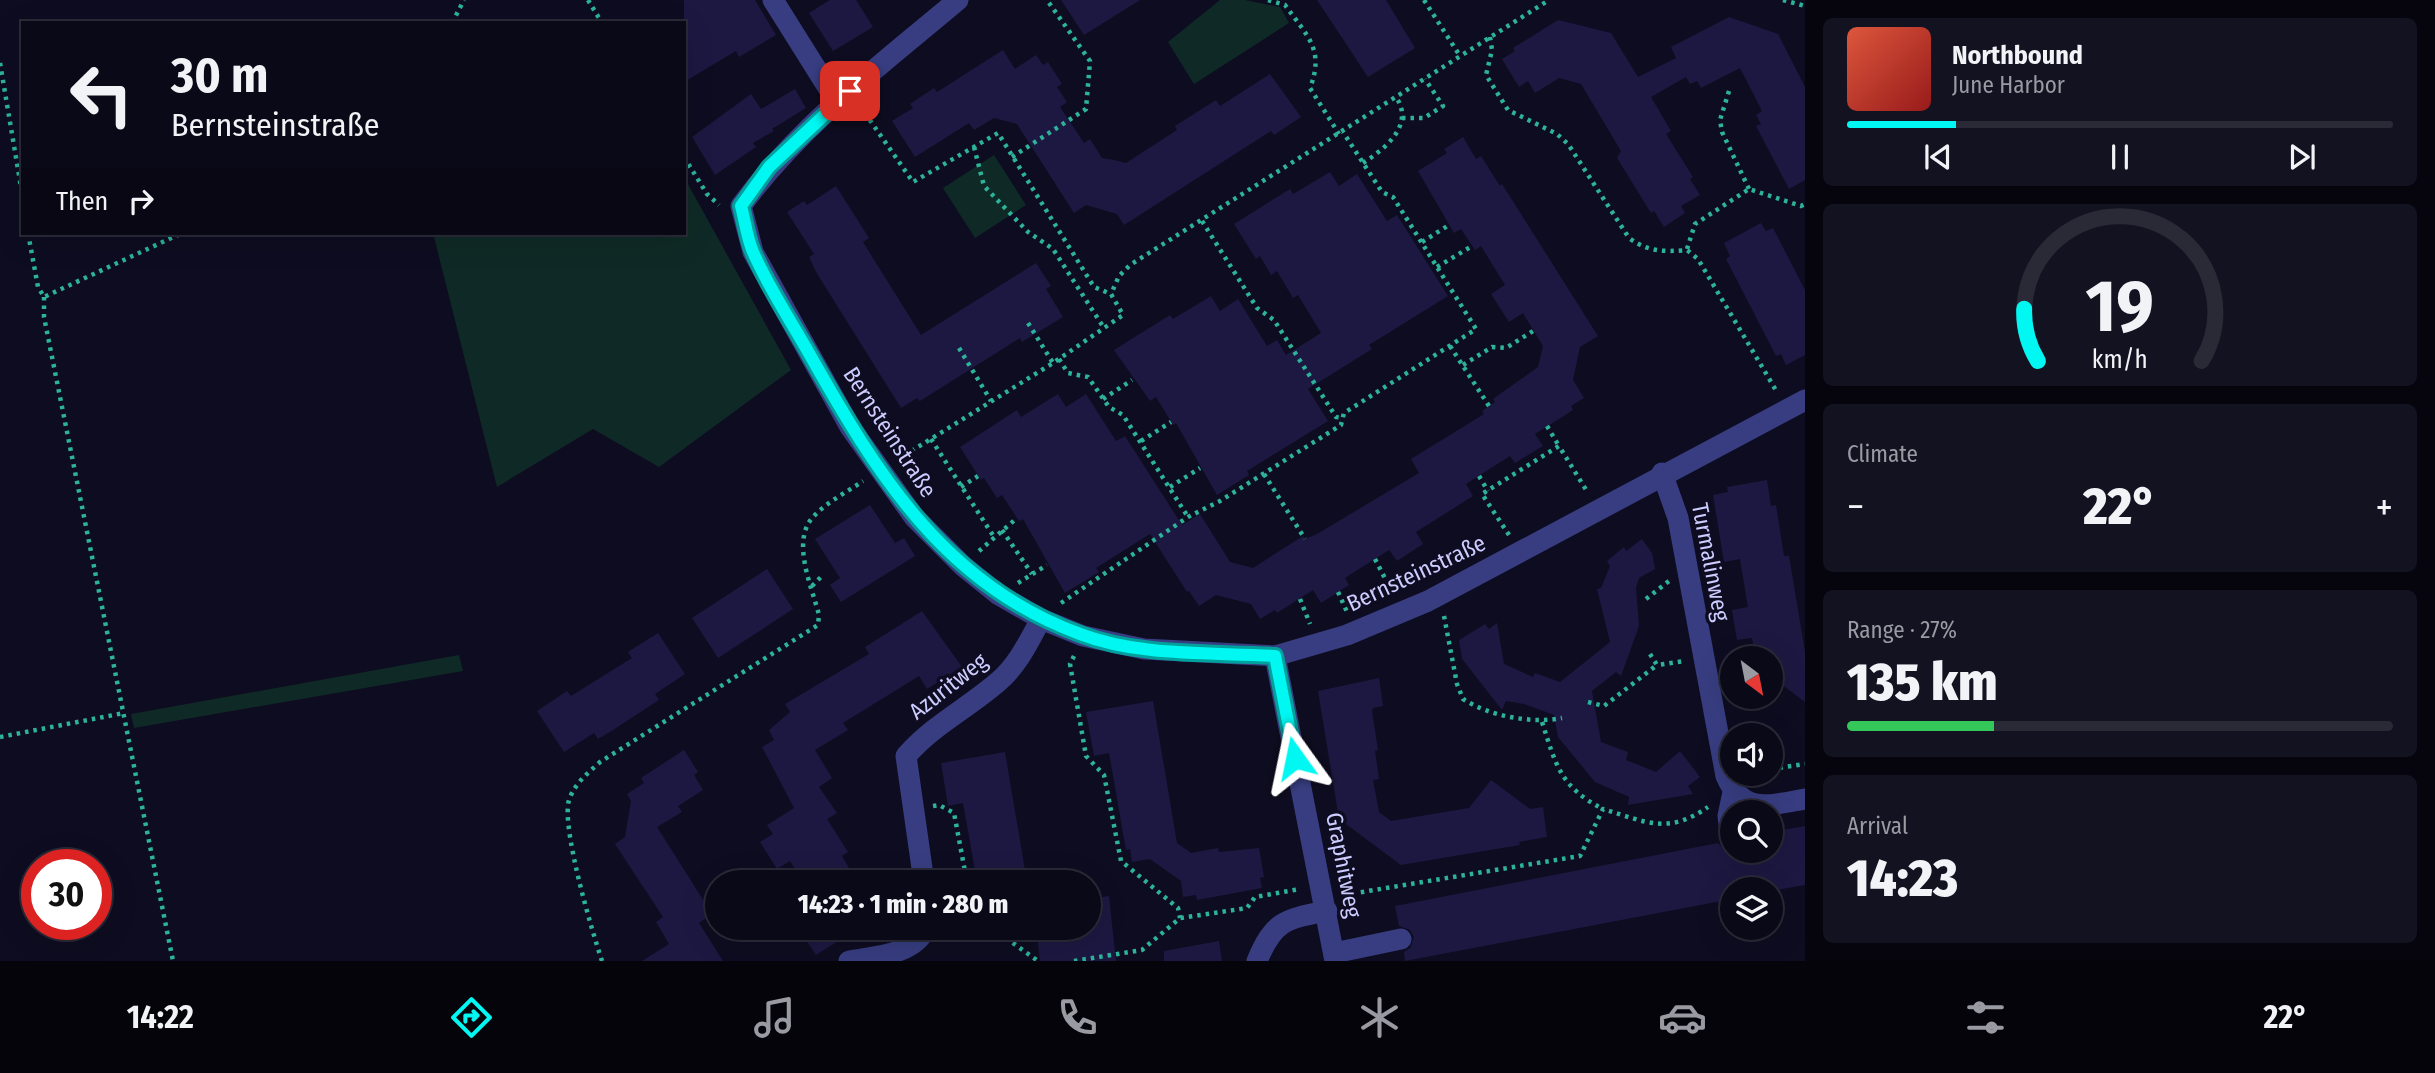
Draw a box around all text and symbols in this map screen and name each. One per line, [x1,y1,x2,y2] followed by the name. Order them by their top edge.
[1952,40,2083,71] text: Northbound
[171,46,269,105] text: 30 m
[56,49,147,140] icon: left
[820,61,880,121] pin
[1952,71,2065,99] text: June Harbor
[831,72,869,110] icon: arrive
[171,106,380,144] text: Bernsteinstraße
[1919,138,1957,176] icon: previous
[2101,138,2139,176] icon: pause
[2283,138,2321,176] icon: next
[122,182,160,220] icon: right
[56,186,108,217] text: Then
[2086,263,2154,350] text: 19
[2092,345,2148,375] text: km/h
[837,361,943,503] street label: Bernsteinstraße
[1847,440,1918,468] text: Climate
[2083,475,2157,538] text: 22°
[1847,484,1864,530] text: −
[2376,484,2393,530] text: +
[1686,501,1736,624] street label: Turmalinweg
[1342,529,1490,617] street label: Bernsteinstraße
[1847,616,1957,644] text: Range · 27%
[1720,646,1783,709] north arrow
[1720,646,1783,940] map controls
[903,647,993,725] street label: Azuritweg
[1847,651,1998,714] text: 135 km
[1258,721,1332,795] position arrow
[1720,723,1783,786] button: sound
[1720,800,1783,863] button: search
[1320,810,1368,920] street label: Graphitweg
[1847,812,1908,840] text: Arrival
[1847,847,1958,910] text: 14:23
[21,849,112,940] speed limit sign: 30
[1720,877,1783,940] button: layers
[798,889,1008,920] text: 14:23 · 1 min · 280 m
[447,993,496,1042] icon: directions
[750,993,799,1042] icon: music
[1053,993,1102,1042] icon: phone
[1355,993,1404,1042] icon: climate
[1658,993,1707,1042] icon: car
[1961,993,2010,1042] icon: filters
[127,998,194,1036] text: 14:22
[2263,998,2308,1036] text: 22°

